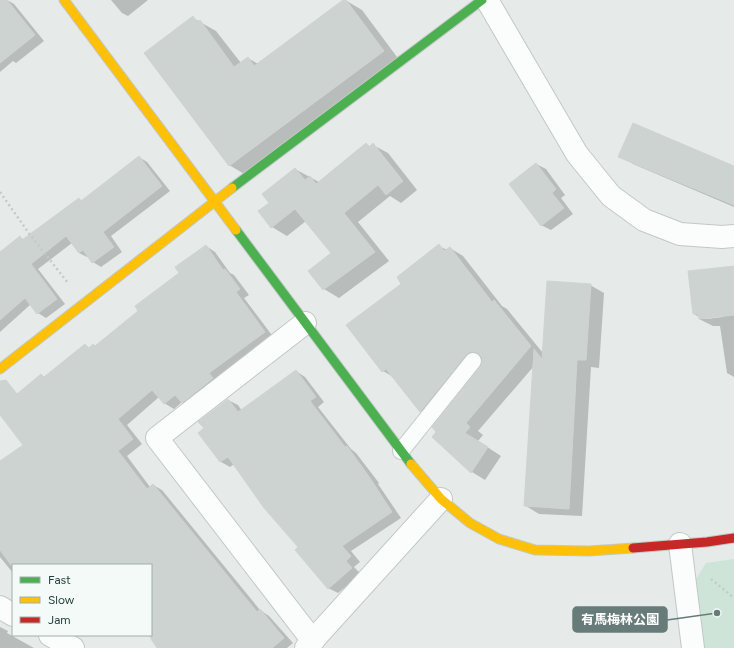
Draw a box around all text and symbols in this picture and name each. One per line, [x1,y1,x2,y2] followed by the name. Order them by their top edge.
[12,564,152,636] legend
[48,573,71,587] text: Fast
[48,593,75,607] text: Slow
[573,607,667,632] callout: 有馬梅林公園
[581,612,659,627] text: 有馬梅林公園
[48,613,71,627] text: Jam

